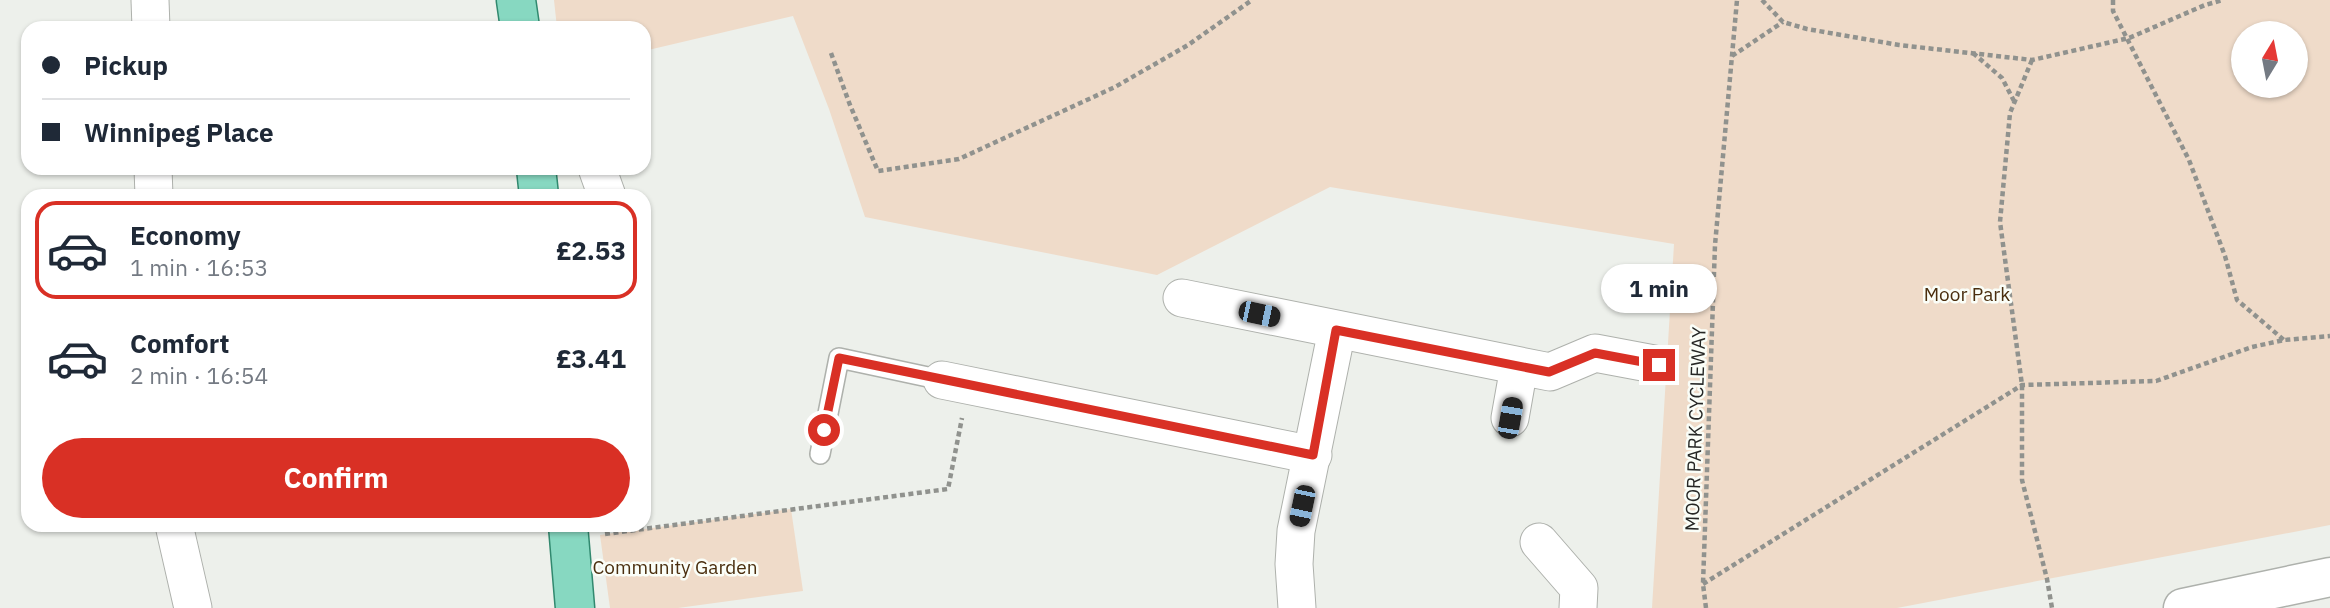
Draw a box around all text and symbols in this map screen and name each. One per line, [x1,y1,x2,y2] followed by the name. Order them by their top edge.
[2231,21,2308,98] north arrow
[2231,21,2308,98] map controls
[84,48,168,82] text: Pickup
[84,115,274,149] text: Winnipeg Place
[130,218,241,252] text: Economy
[46,219,109,282] icon: car
[556,233,626,267] text: £2.53
[130,252,268,282] text: 1 min · 16:53
[1601,264,1717,312] callout: 1 min
[1629,273,1689,303] text: 1 min
[1924,282,2010,306] park label: Moor Park
[1237,299,1282,329] car
[130,326,229,360] text: Comfort
[1679,326,1711,532] street label: MOOR PARK CYCLEWAY
[46,327,109,390] icon: car
[556,341,626,375] text: £3.41
[1643,349,1675,381] route end
[130,360,268,390] text: 2 min · 16:54
[1497,395,1524,441] car
[808,414,840,446] route start
[42,438,630,518] button: Confirm
[1288,483,1317,529] car
[592,555,758,579] park label: Community Garden

